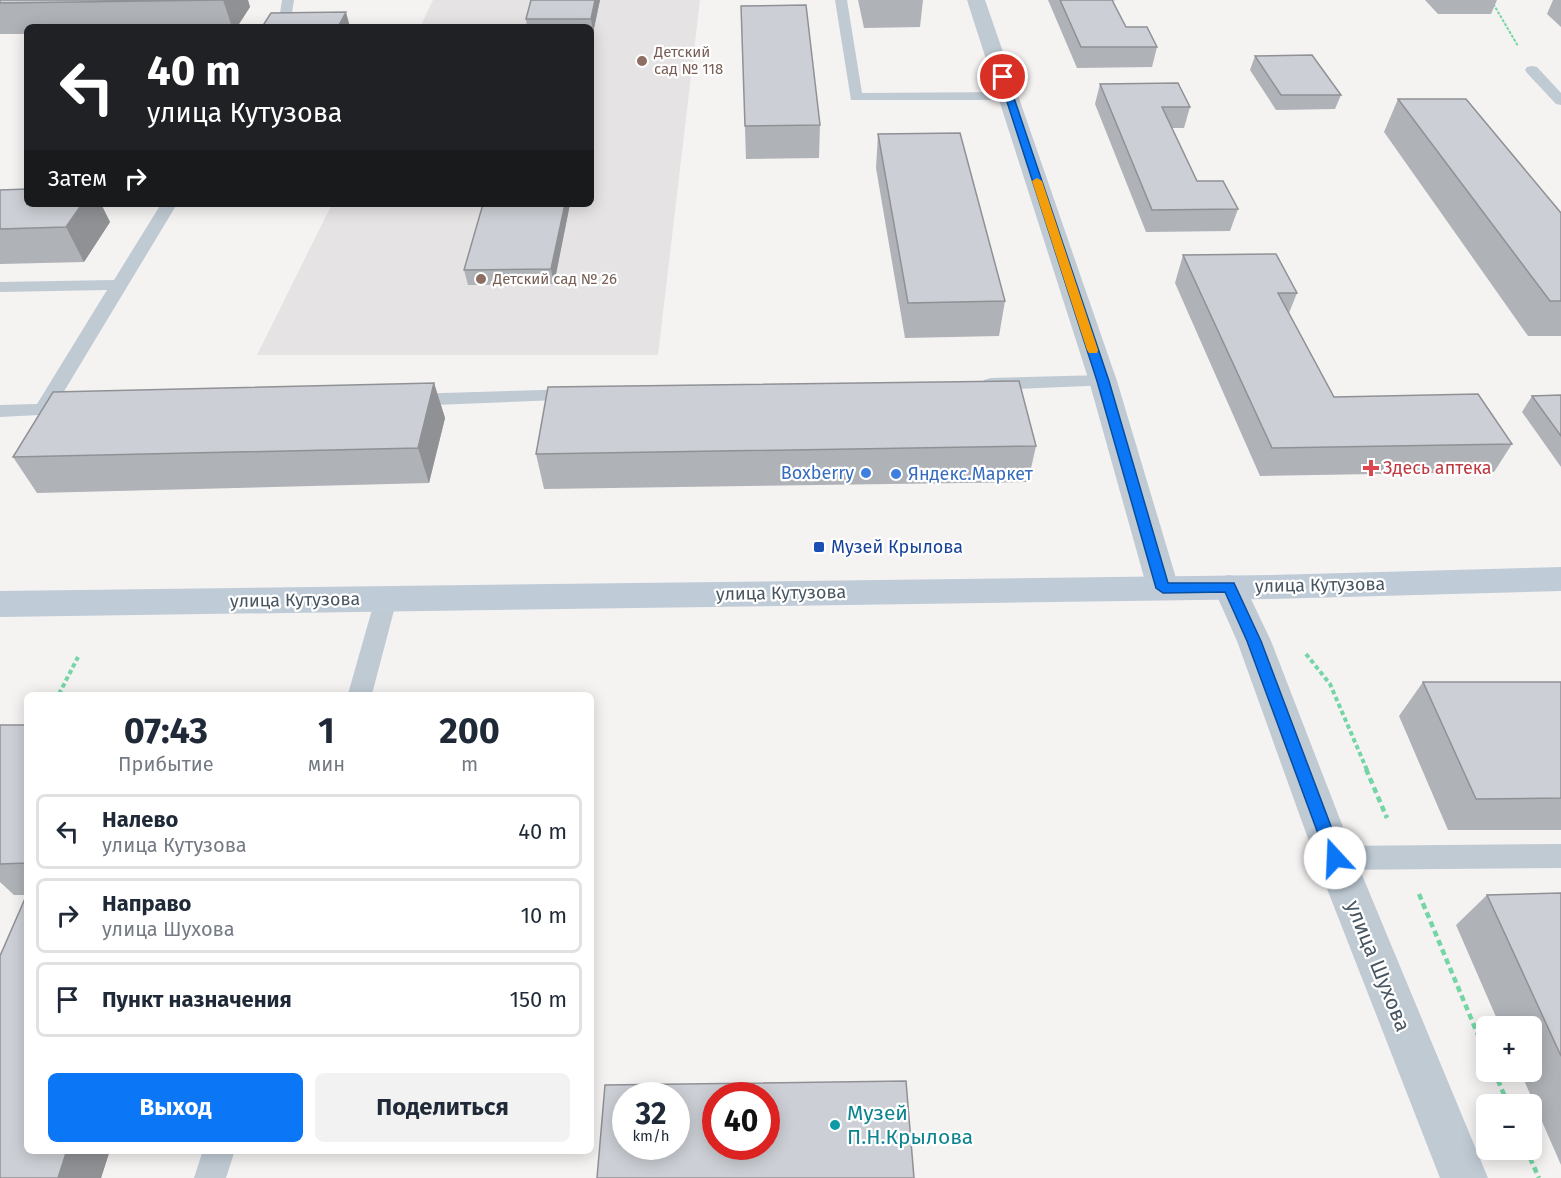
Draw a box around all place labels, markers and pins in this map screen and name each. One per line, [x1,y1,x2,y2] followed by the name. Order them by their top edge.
[653,43,723,78] place label: Детский сад № 118
[977,51,1028,102] pin
[635,54,649,68] marker: Детский сад № 118
[492,270,617,288] place label: Детский сад № 26
[474,272,488,286] marker: Детский сад № 26
[1383,457,1492,479] place label: Здесь аптека
[1364,461,1378,475] marker: Здесь аптека
[781,462,854,484] place label: Boxberry
[908,463,1034,485] place label: Яндекс.Маркет
[859,466,873,480] marker: Boxberry
[889,467,903,481] marker: Яндекс.Маркет
[831,536,963,558] place label: Музей Крылова
[812,540,826,554] marker: Музей Крылова
[847,1100,973,1150] place label: Музей П.Н.Крылова
[828,1118,842,1132] marker: Музей П.Н.Крылова

